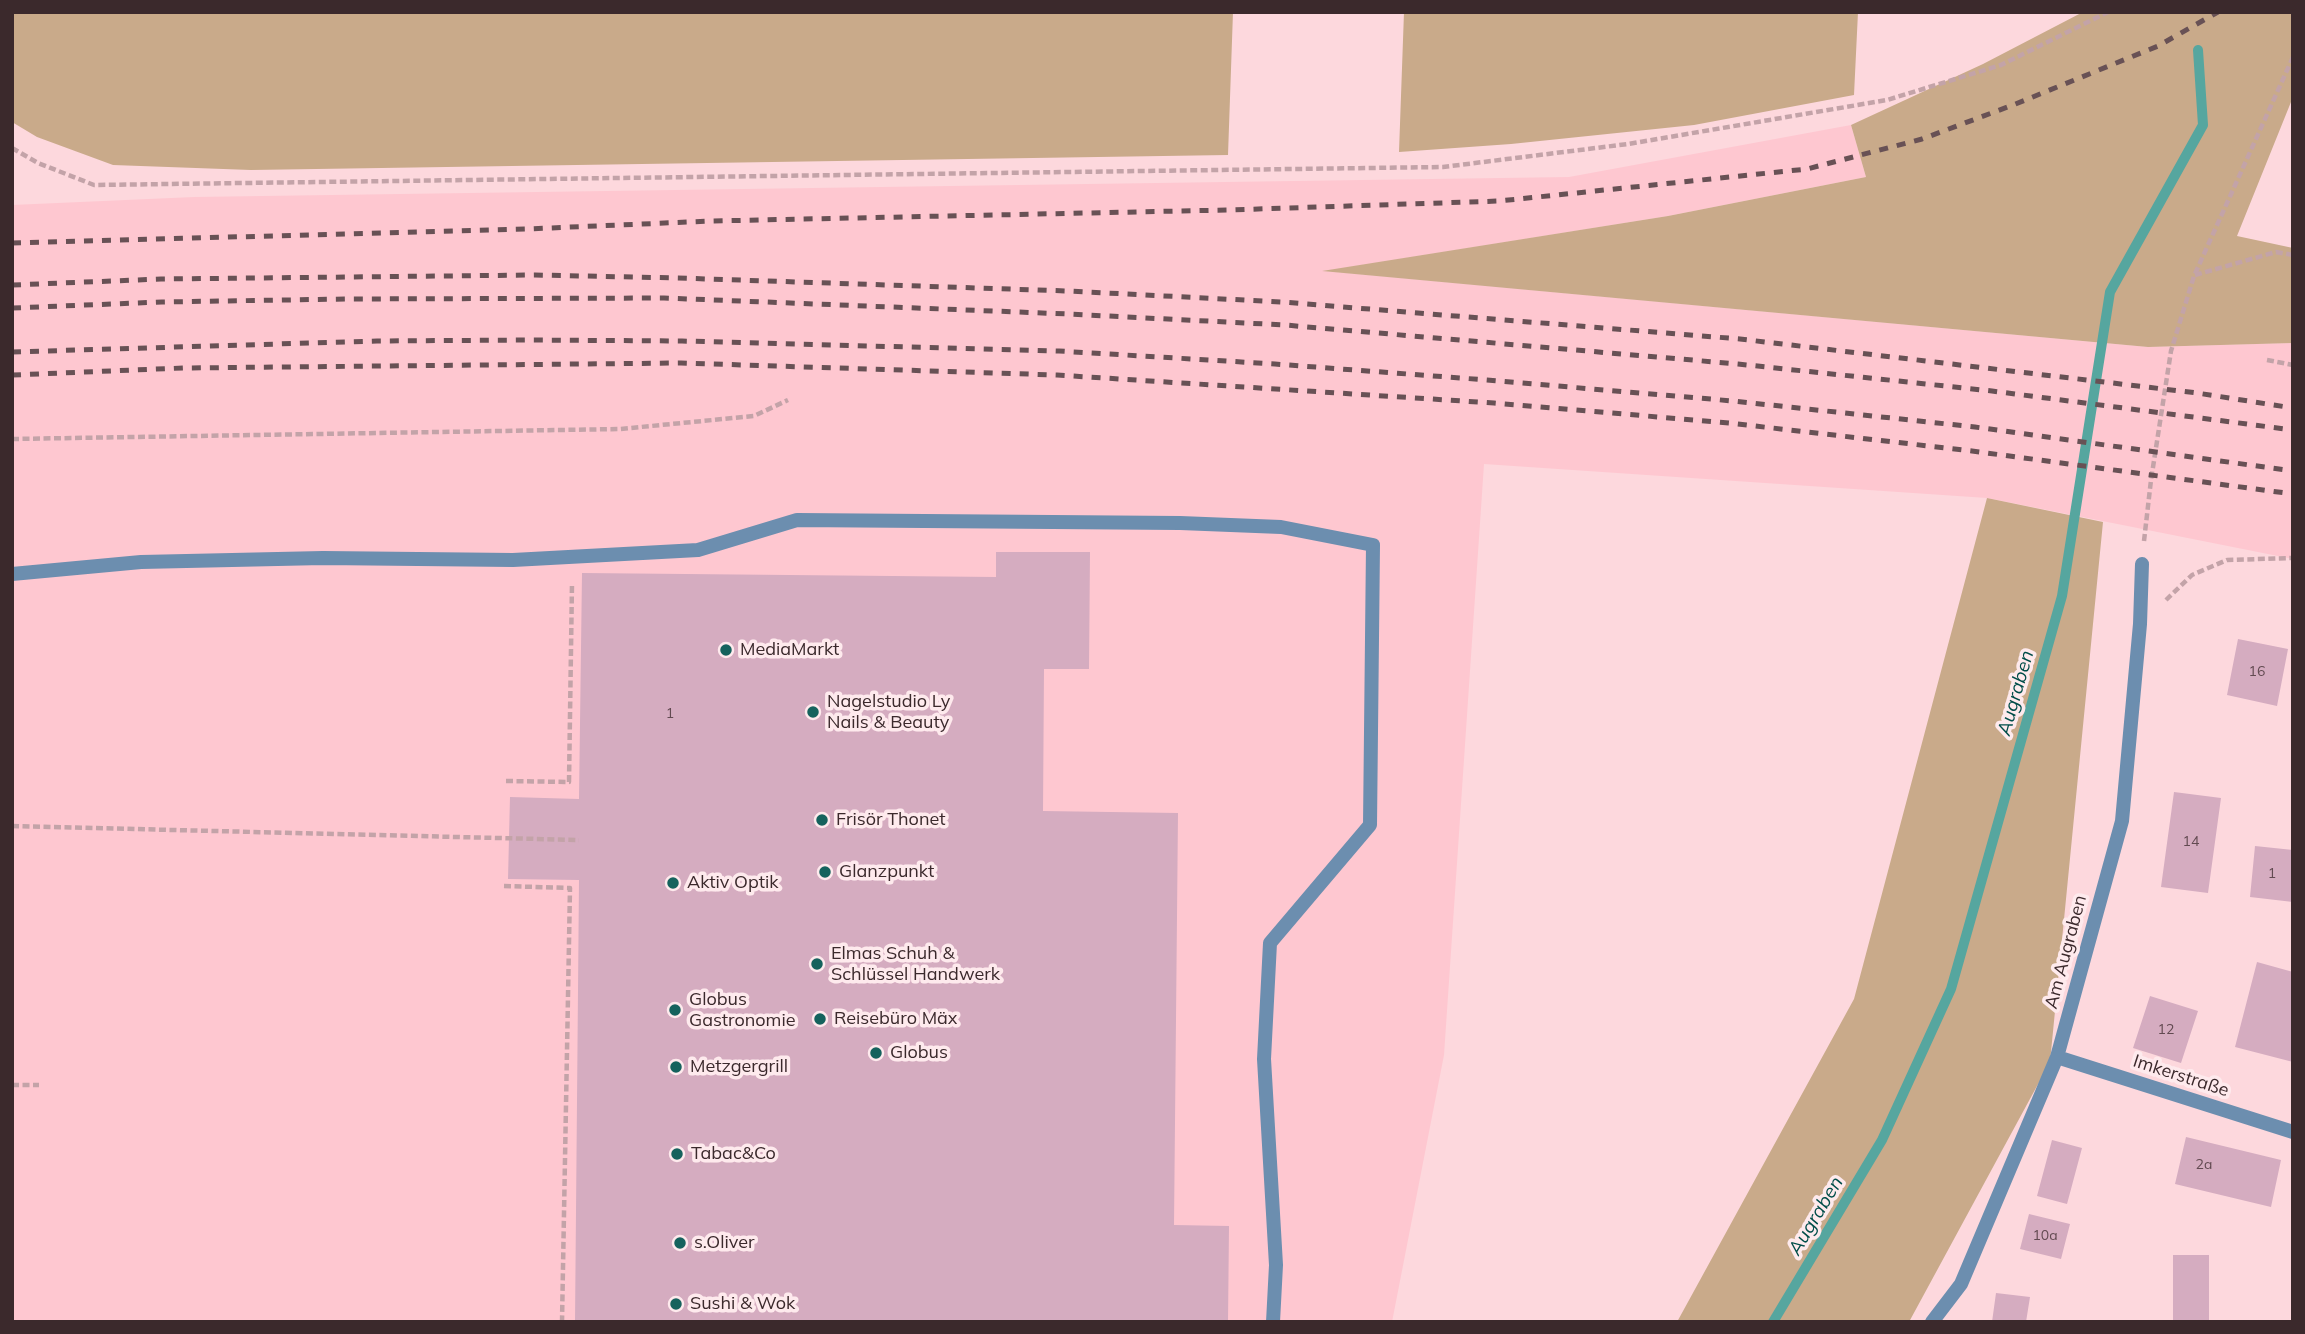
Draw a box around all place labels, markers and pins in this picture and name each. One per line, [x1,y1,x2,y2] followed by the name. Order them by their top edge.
[740,639,839,661] place label: MediaMarkt
[718,642,734,658] marker: MediaMarkt
[827,691,950,734] place label: Nagelstudio Ly Nails & Beauty
[805,704,821,720] marker: Nagelstudio Ly Nails & Beauty
[836,809,946,831] place label: Frisör Thonet
[814,812,830,828] marker: Frisör Thonet
[839,861,934,883] place label: Glanzpunkt
[817,864,833,880] marker: Glanzpunkt
[687,872,779,894] place label: Aktiv Optik
[665,875,681,891] marker: Aktiv Optik
[831,943,1000,986] place label: Elmas Schuh & Schlüssel Handwerk
[809,956,825,972] marker: Elmas Schuh & Schlüssel Handwerk
[689,989,795,1032] place label: Globus Gastronomie
[667,1002,683,1018] marker: Globus Gastronomie
[834,1008,958,1030] place label: Reisebüro Mäx
[812,1011,828,1027] marker: Reisebüro Mäx
[890,1042,948,1064] place label: Globus
[868,1045,884,1061] marker: Globus
[690,1056,788,1078] place label: Metzgergrill
[668,1059,684,1075] marker: Metzgergrill
[691,1143,776,1165] place label: Tabac&Co
[669,1146,685,1162] marker: Tabac&Co
[694,1232,755,1254] place label: s.Oliver
[672,1235,688,1251] marker: s.Oliver
[690,1293,795,1315] place label: Sushi & Wok
[668,1296,684,1312] marker: Sushi & Wok

